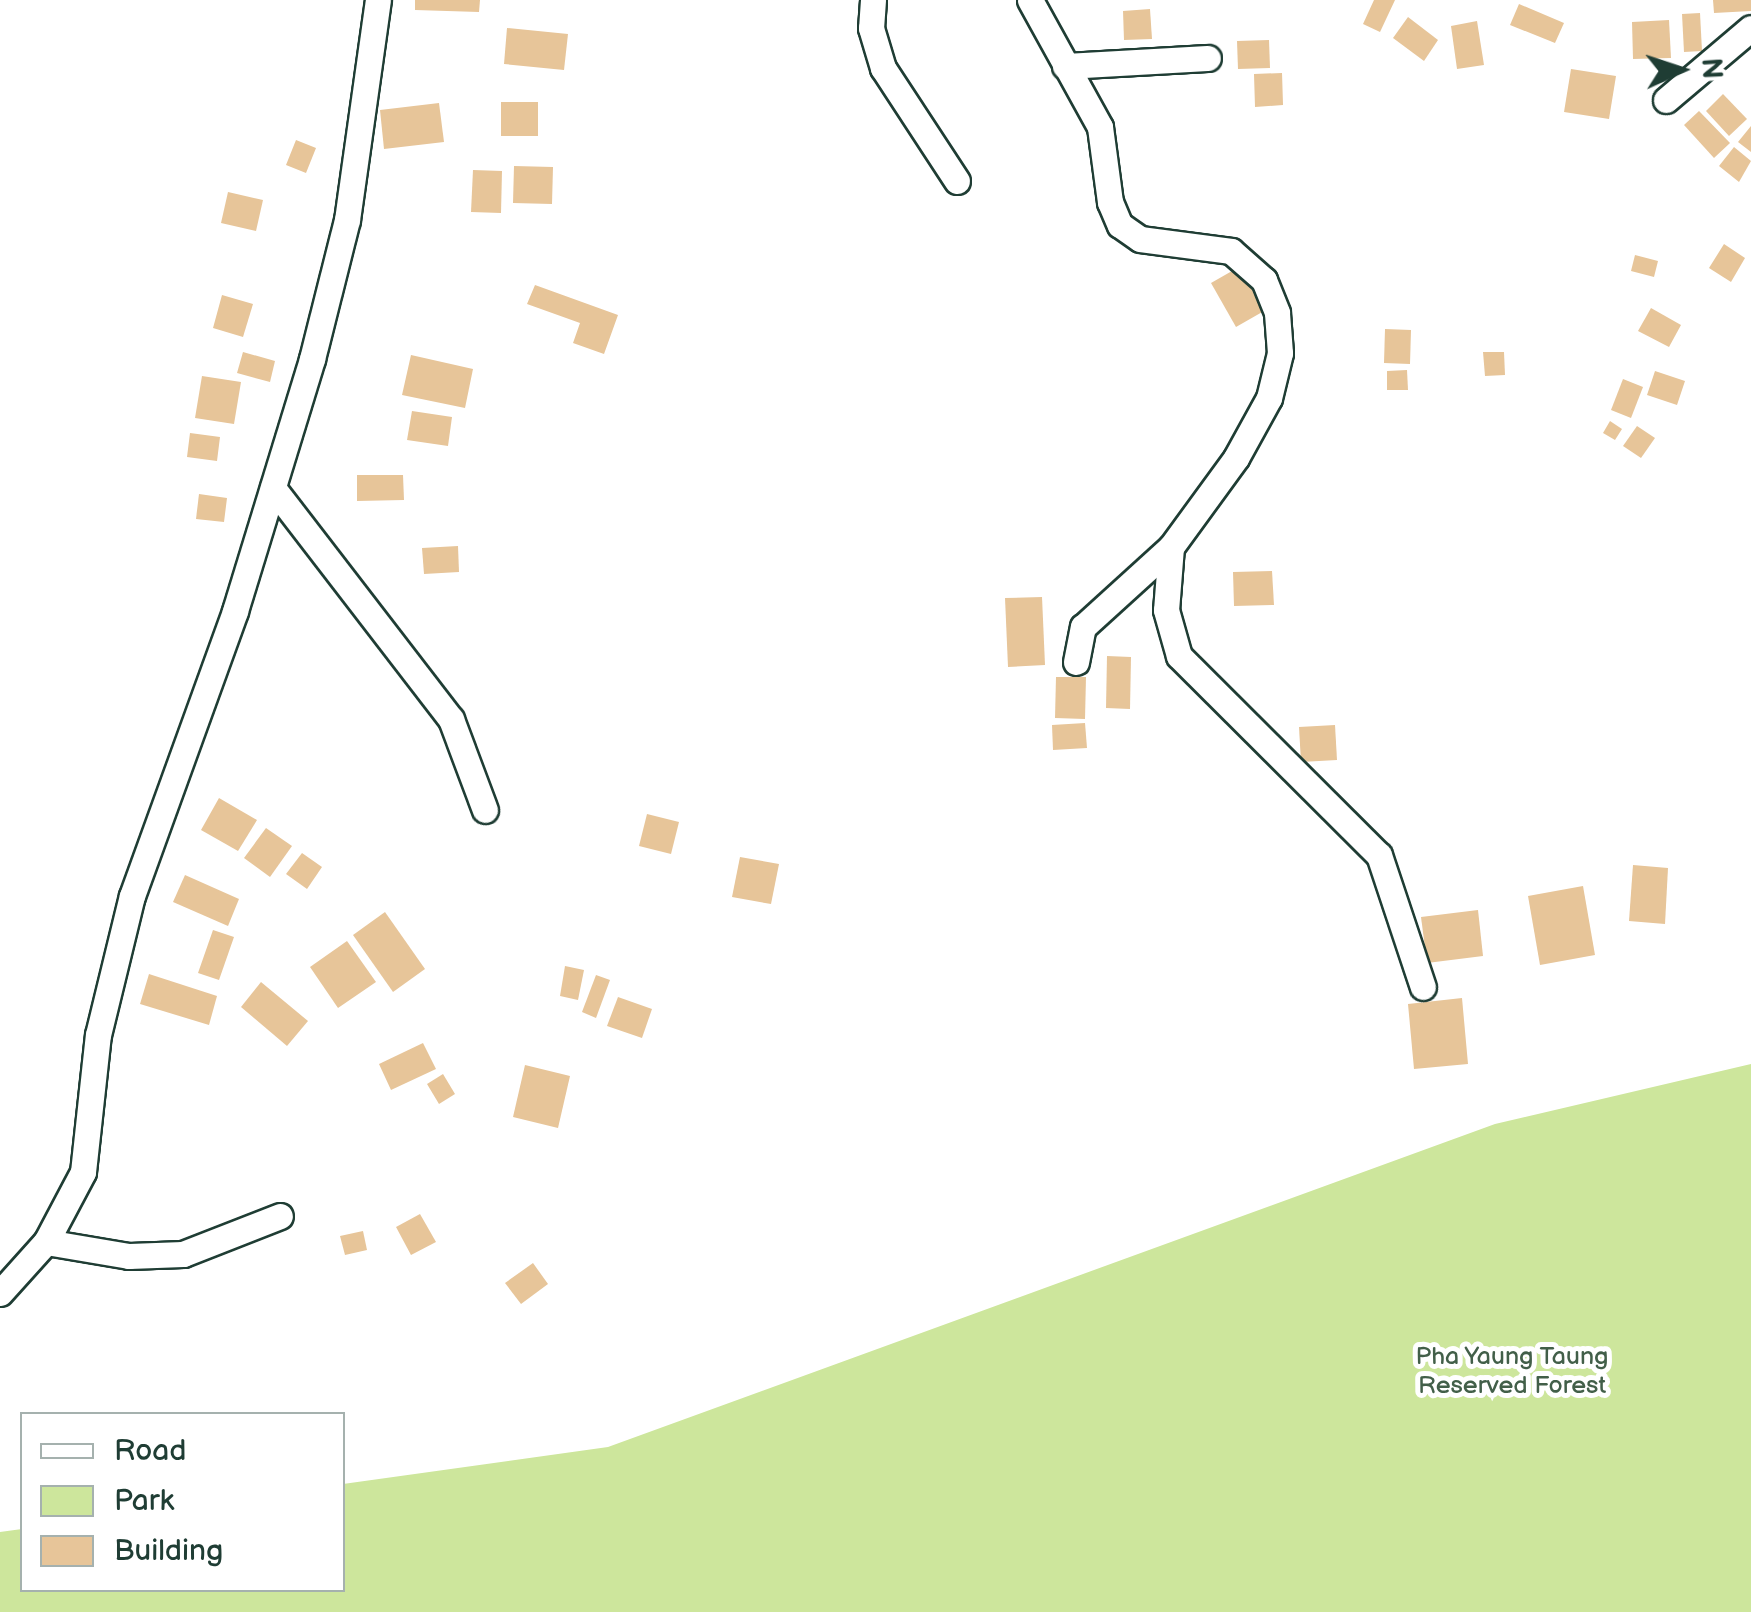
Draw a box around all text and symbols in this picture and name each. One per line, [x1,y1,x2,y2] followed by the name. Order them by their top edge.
[1631,20,1731,120] north arrow
[1694,57,1728,80] text: N
[1414,1343,1610,1402] park label: Pha Yaung Taung Reserved Forest
[20,1412,345,1592] legend
[114,1433,187,1469] text: Road
[114,1483,174,1519] text: Park
[114,1533,223,1569] text: Building

